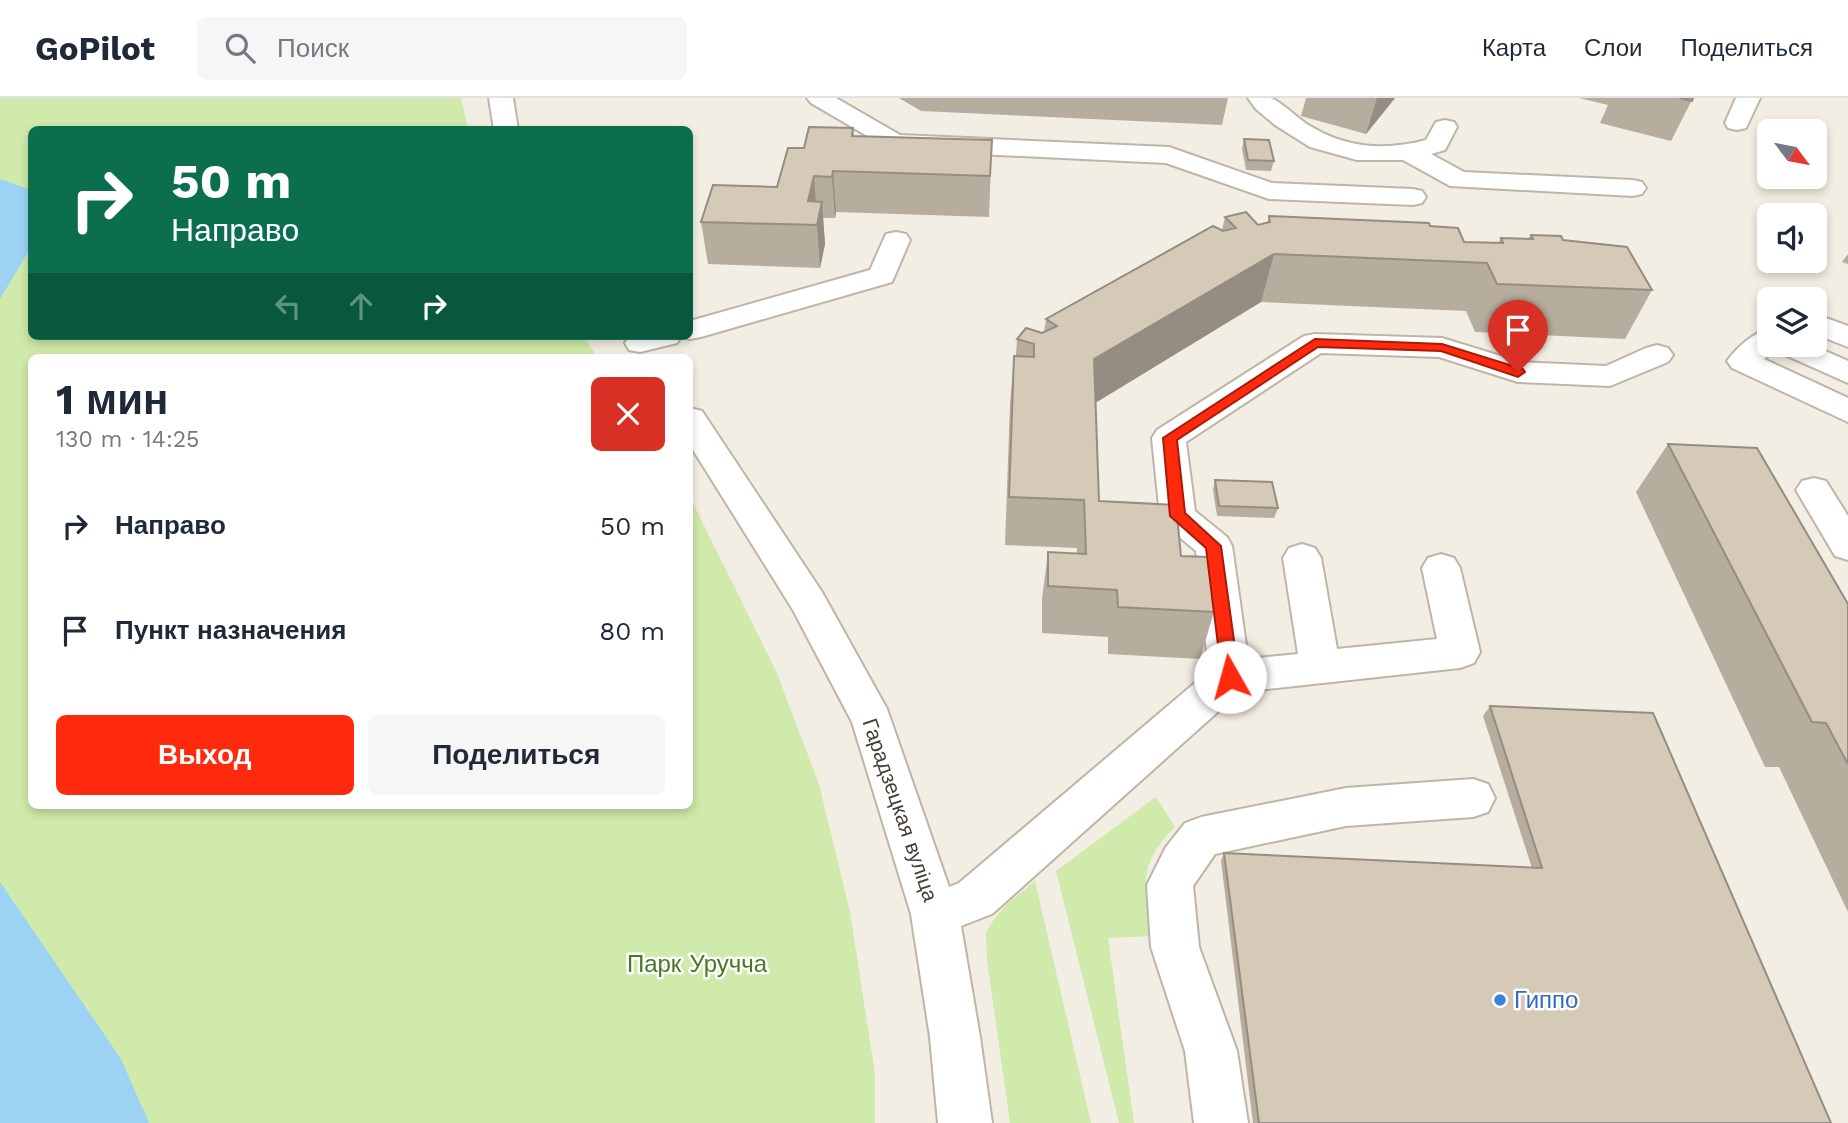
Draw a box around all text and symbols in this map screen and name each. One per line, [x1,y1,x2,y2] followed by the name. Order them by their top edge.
[197,17,687,80] search box
[35,29,155,68] text: GoPilot
[221,29,259,67] icon: search
[277,33,349,63] text: Поиск
[1482,34,1546,62] text: Карта
[1584,34,1642,62] text: Слои
[1680,34,1813,62] text: Поделиться
[1757,119,1827,189] north arrow
[1757,119,1827,357] map controls
[171,152,291,210] text: 50 m
[56,154,147,245] icon: right
[1757,203,1827,273] button: sound
[171,211,299,249] text: Направо
[269,287,307,325] icon: left
[342,287,380,325] icon: ahead
[415,287,453,325] icon: right
[1757,287,1827,357] button: layers
[1488,300,1548,372] pin
[1499,311,1537,349] icon: arrive
[56,375,168,424] text: 1 мин
[591,377,665,451] button: close
[56,426,200,453] text: 130 m · 14:25
[56,507,94,545] icon: right
[115,510,226,540] text: Направо
[600,511,665,541] text: 50 m
[56,612,94,650] icon: arrive
[115,615,346,645] text: Пункт назначения
[599,616,665,646] text: 80 m
[1193,640,1267,714] position arrow
[56,715,354,795] button: Выход
[368,715,665,795] button: Поделиться
[857,715,944,905] street label: Гарадзецкая вуліца
[627,950,768,978] park label: Парк Уручча
[1514,986,1578,1014] place label: Гиппо
[1492,992,1508,1008] marker: Гиппо

